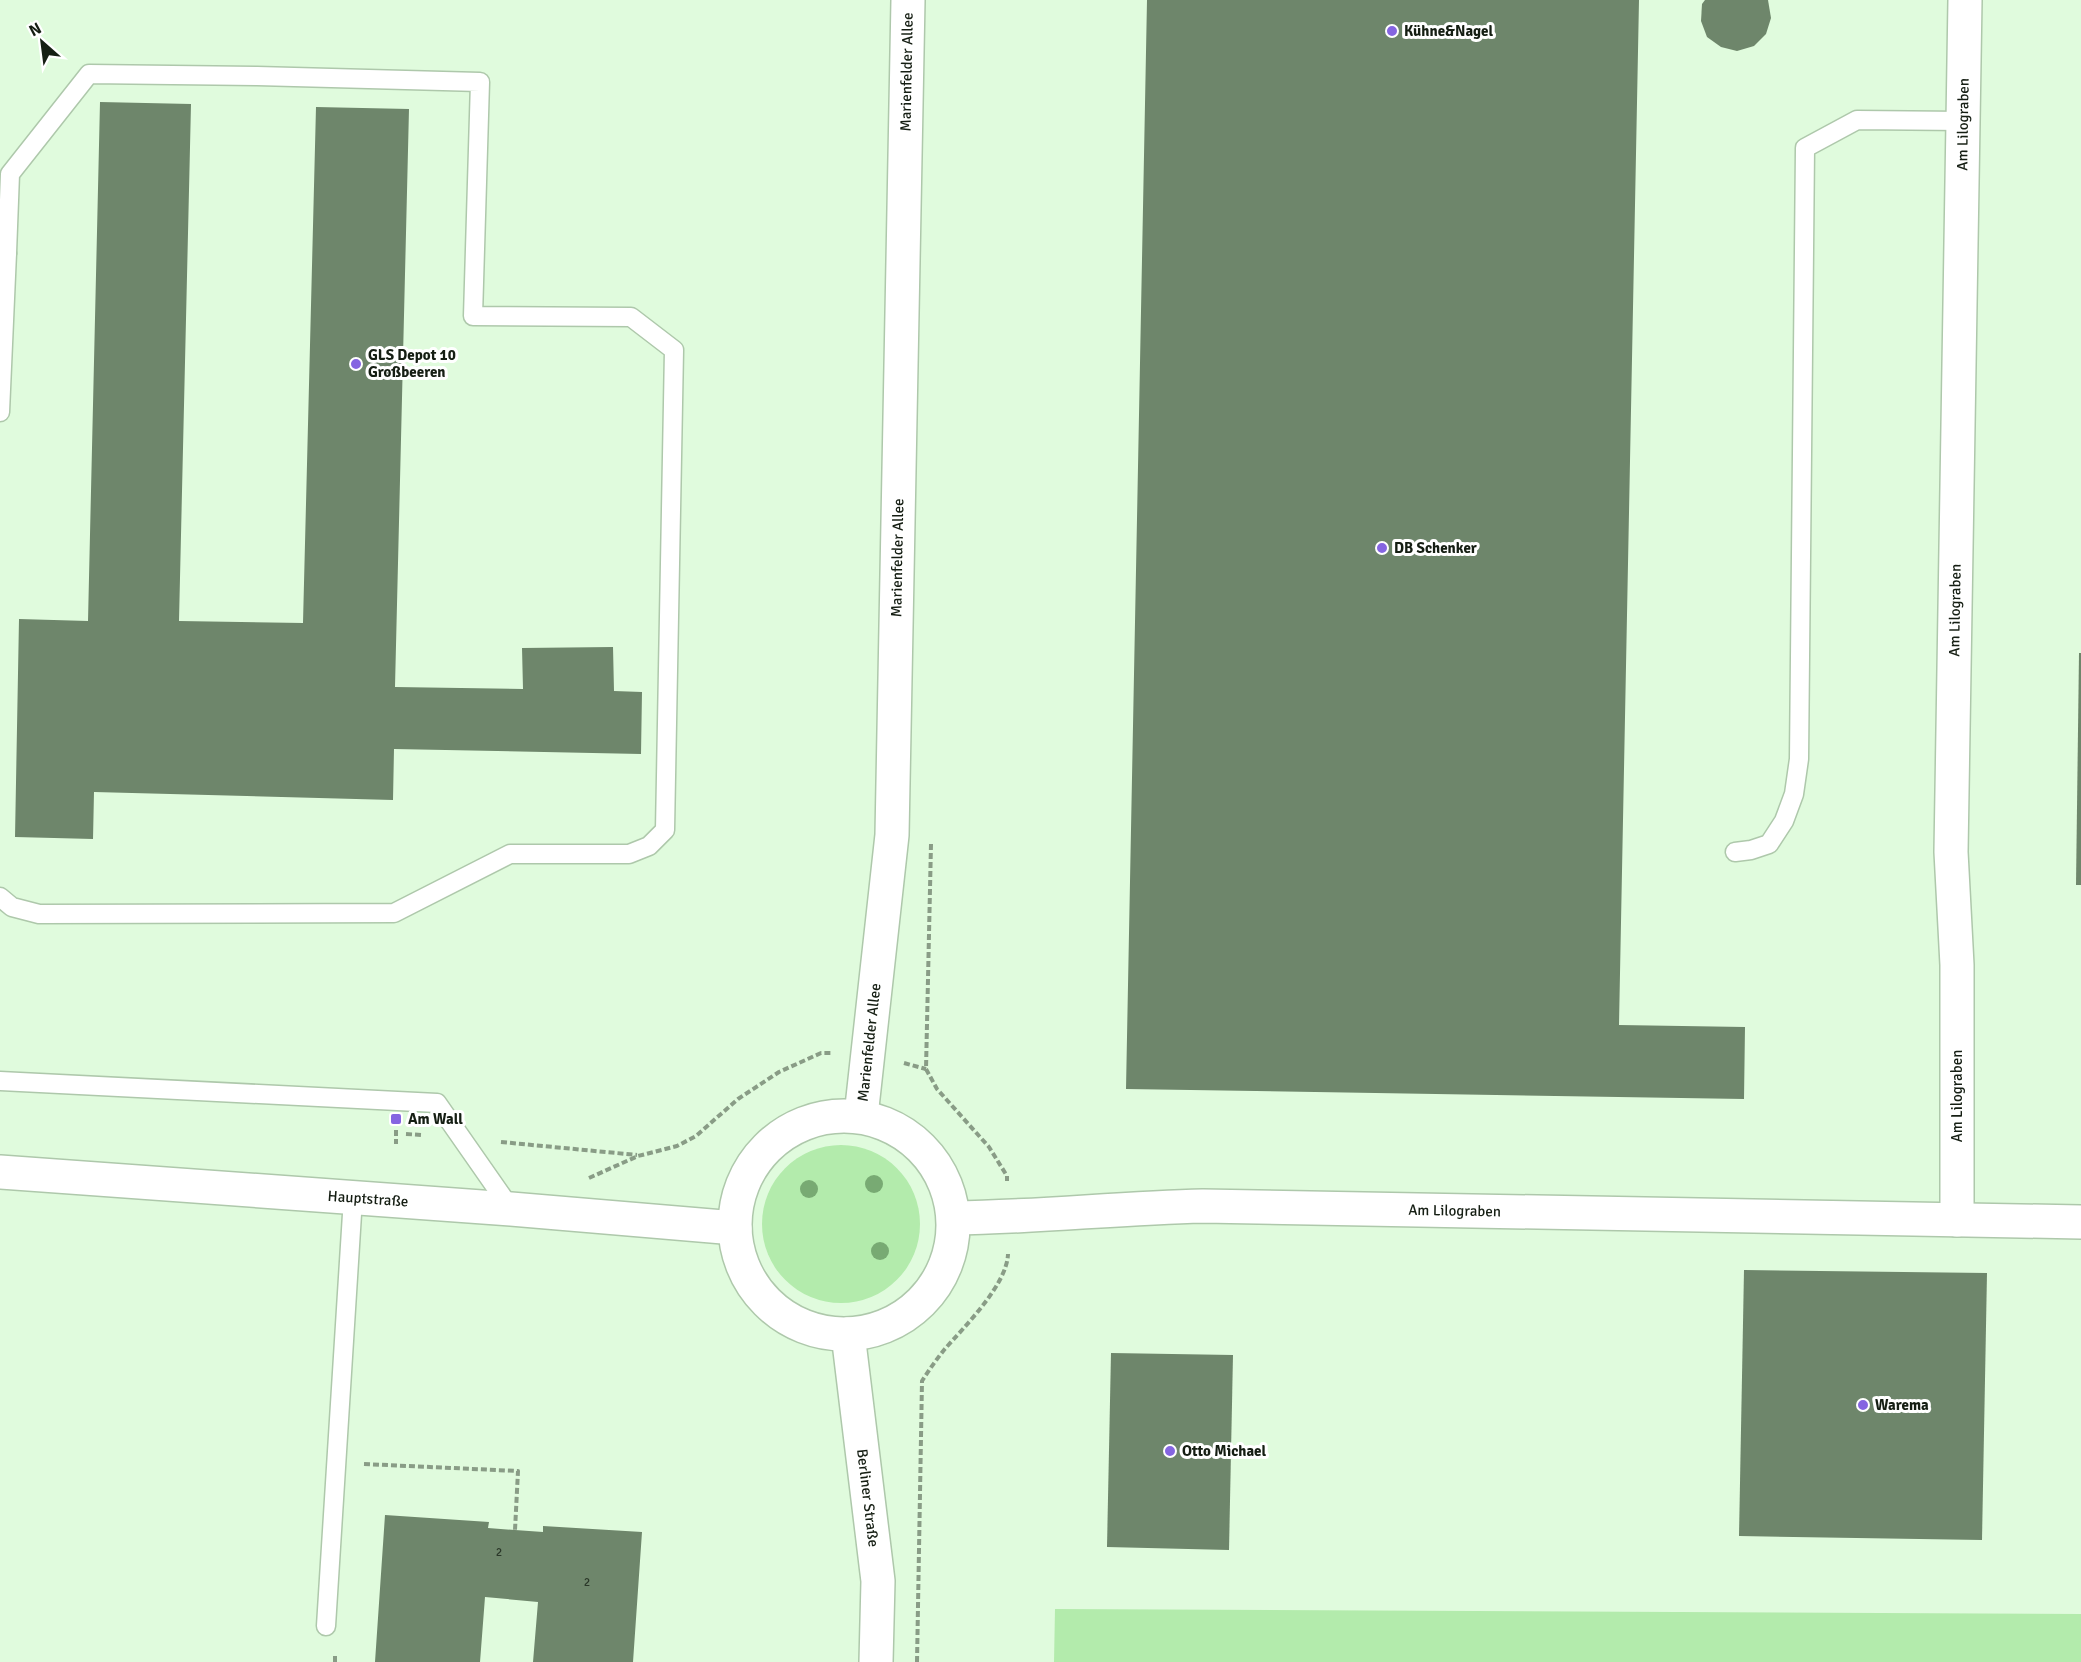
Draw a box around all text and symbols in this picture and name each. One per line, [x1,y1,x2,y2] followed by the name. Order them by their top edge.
[12,12,72,72] north arrow
[896,12,917,131] street label: Marienfelder Allee
[26,18,45,41] text: N
[1404,22,1494,40] place label: Kühne&Nagel
[1385,24,1399,38] marker: Kühne&Nagel
[1953,78,1973,171] street label: Am Lilograben
[368,346,456,381] place label: GLS Depot 10 Großbeeren
[349,357,363,371] marker: GLS Depot 10 Großbeeren
[887,498,907,617] street label: Marienfelder Allee
[1394,539,1477,557] place label: DB Schenker
[1375,541,1389,555] marker: DB Schenker
[1945,564,1965,657] street label: Am Lilograben
[854,982,885,1103] street label: Marienfelder Allee
[1948,1050,1966,1142] street label: Am Lilograben
[408,1110,463,1128] place label: Am Wall
[389,1112,403,1126] marker: Am Wall
[327,1187,409,1211] street label: Hauptstraße
[1408,1201,1501,1220] street label: Am Lilograben
[1875,1396,1929,1414] place label: Warema
[1856,1398,1870,1412] marker: Warema
[1182,1442,1267,1460] place label: Otto Michael
[1163,1444,1177,1458] marker: Otto Michael
[853,1448,883,1548] street label: Berliner Straße
[496,1545,502,1560] house number: 2
[584,1575,590,1590] house number: 2

